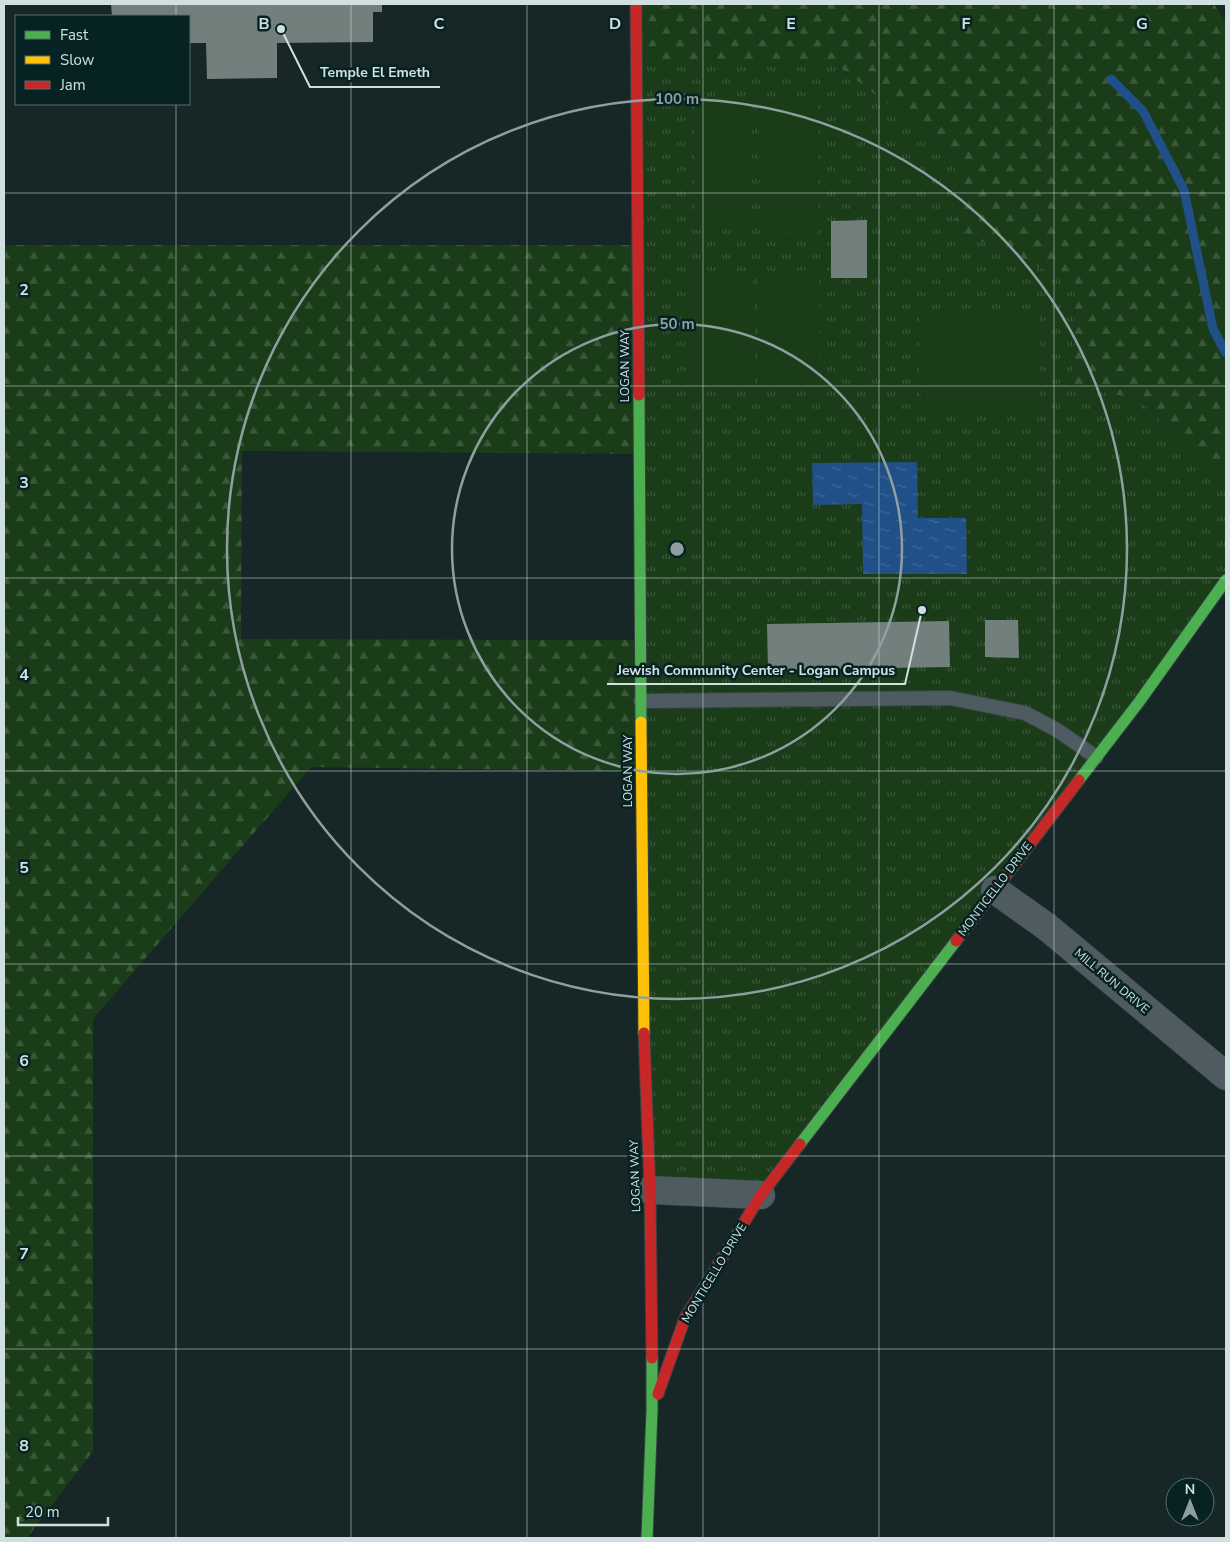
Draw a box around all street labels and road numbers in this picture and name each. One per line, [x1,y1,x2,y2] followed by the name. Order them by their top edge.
[617,329,633,402] street label: LOGAN WAY
[620,734,636,807] street label: LOGAN WAY
[954,839,1036,939] street label: MONTICELLO DRIVE
[1071,945,1153,1017] street label: MILL RUN DRIVE
[626,1139,644,1212] street label: LOGAN WAY
[678,1220,750,1326] street label: MONTICELLO DRIVE

